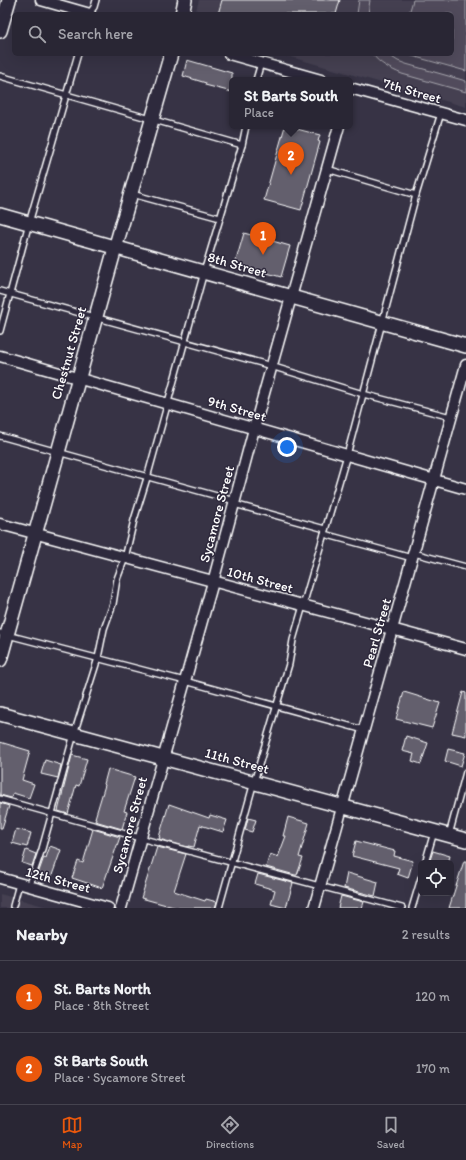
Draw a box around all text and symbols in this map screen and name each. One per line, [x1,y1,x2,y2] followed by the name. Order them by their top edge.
[12,12,454,56] search box
[26,23,48,45] icon: search
[58,25,133,43] text: Search here
[381,75,443,107] street label: 7th Street
[229,77,353,129] popup
[244,87,338,105] text: St Barts South
[244,105,274,120] text: Place
[278,142,304,175] pin: 2
[250,222,276,255] pin: 1
[206,248,268,282] street label: 8th Street
[48,305,90,401] street label: Chestnut Street
[206,393,268,425] street label: 9th Street
[277,437,297,457] your location
[196,464,238,564] street label: Sycamore Street
[225,563,295,597] street label: 10th Street
[359,596,395,670] street label: Pearl Street
[203,744,271,778] street label: 11th Street
[109,775,151,875] street label: Sycamore Street
[418,860,454,896] map controls
[418,860,454,896] button: locate
[24,863,92,897] street label: 12th Street
[16,924,68,944] text: Nearby
[402,927,450,942] text: 2 results
[54,980,151,998] text: St. Barts North
[26,989,32,1004] text: 1
[415,989,450,1004] text: 120 m
[54,998,149,1013] text: Place · 8th Street
[54,1052,148,1070] text: St Barts South
[26,1061,32,1076] text: 2
[416,1061,450,1076] text: 170 m
[54,1070,185,1085] text: Place · Sycamore Street
[61,1114,83,1151] tab: Map
[206,1114,254,1151] tab: Directions
[377,1114,405,1151] tab: Saved

